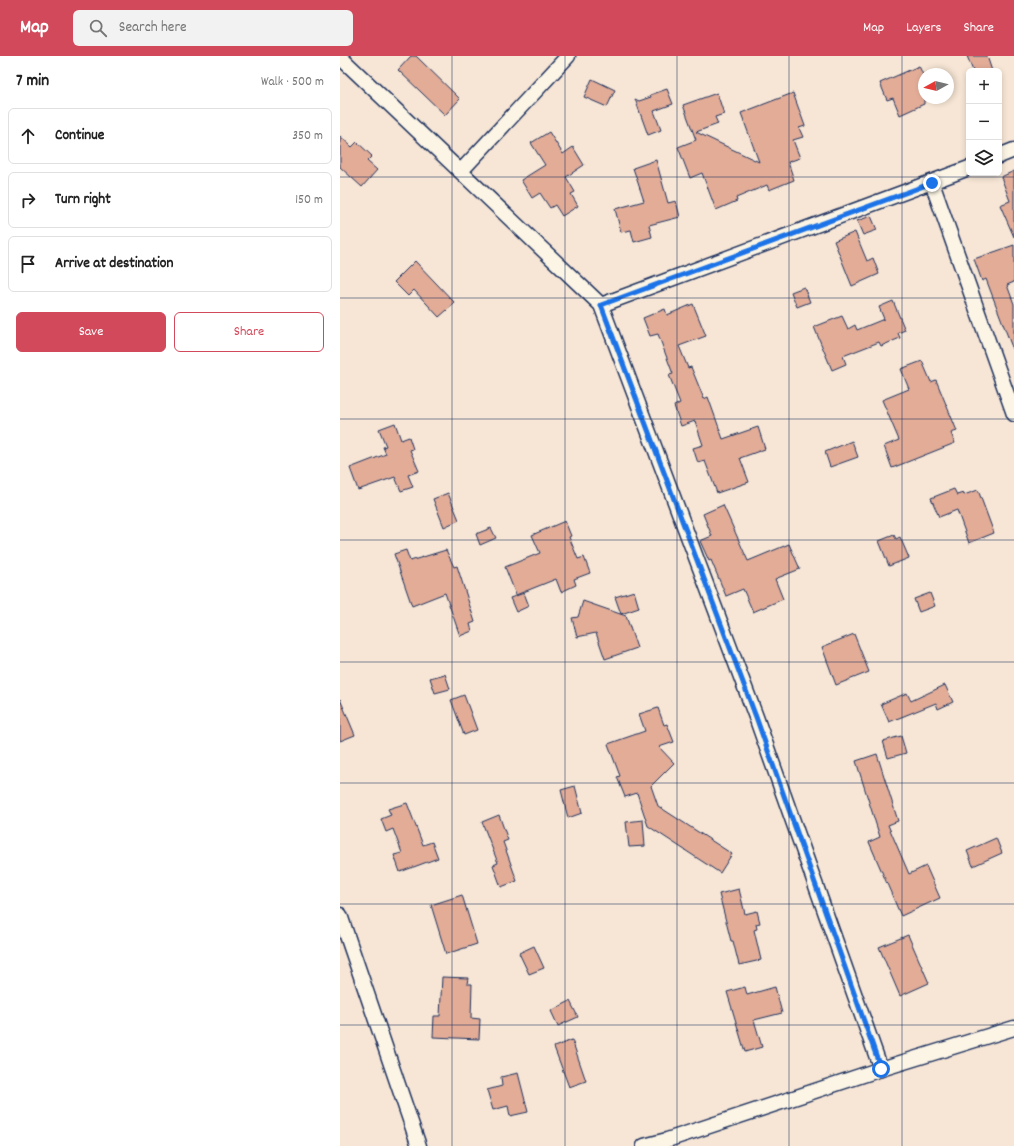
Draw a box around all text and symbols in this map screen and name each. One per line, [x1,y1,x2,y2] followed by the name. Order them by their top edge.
[73,10,353,46] search box
[20,15,49,42] text: Map
[87,17,109,39] icon: search
[119,17,187,39] text: Search here
[863,18,884,38] text: Map
[906,18,941,38] text: Layers
[963,18,994,38] text: Share
[918,68,954,104] north arrow
[966,68,1002,176] map controls
[966,68,1002,104] button: +
[16,70,49,94] text: 7 min
[261,73,324,92] text: Walk · 500 m
[966,104,1002,140] button: −
[17,125,39,147] icon: ahead
[55,125,104,147] text: Continue
[292,127,323,146] text: 350 m
[966,140,1002,176] button: layers
[923,174,941,192] route end
[17,189,39,211] icon: right
[55,189,111,211] text: Turn right
[295,191,323,210] text: 150 m
[17,253,39,275] icon: arrive
[55,253,173,275] text: Arrive at destination
[16,312,166,352] button: Save
[174,312,324,352] button: Share
[872,1060,890,1078] route start

